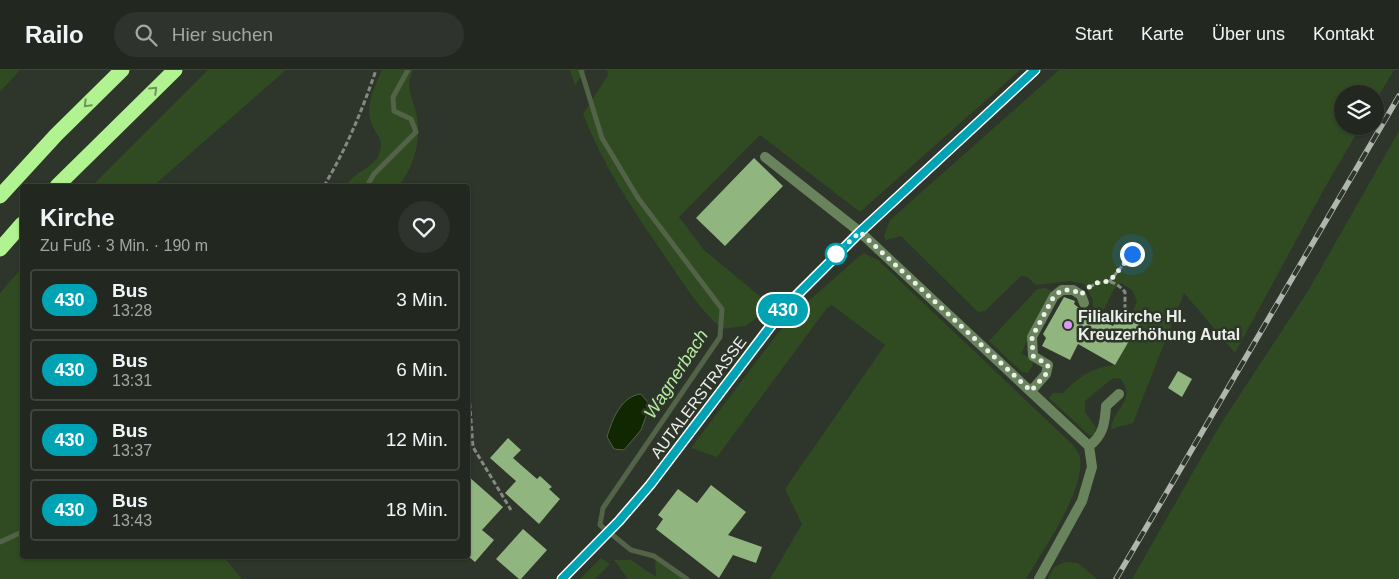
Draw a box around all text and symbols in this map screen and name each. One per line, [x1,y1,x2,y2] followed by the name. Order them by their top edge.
[114,12,464,57] search box
[25,21,84,48] text: Railo
[132,21,160,49] icon: search
[172,24,273,45] text: Hier suchen
[1075,24,1113,44] text: Start
[1141,24,1184,44] text: Karte
[1212,24,1285,44] text: Über uns
[1313,24,1374,44] text: Kontakt
[1334,85,1384,135] map controls
[1334,85,1384,135] button: layers
[148,87,157,96] one-way arrow
[84,98,93,107] one-way arrow
[398,201,450,253] button: heart
[40,204,115,231] text: Kirche
[40,237,208,254] text: Zu Fuß · 3 Min. · 190 m
[1120,242,1145,267] your location
[825,243,847,265] unlabelled marker
[112,280,148,301] text: Bus
[396,289,448,310] text: 3 Min.
[54,290,85,310] text: 430
[754,294,812,326] line badge: 430
[768,300,798,320] text: 430
[112,302,152,319] text: 13:28
[1078,308,1240,343] place label: Filialkirche Hl. Kreuzerhöhung Autal
[1062,319,1074,331] marker: Filialkirche Hl. Kreuzerhöhung Autal
[640,326,712,422] water label: Wagnerbach
[647,333,750,461] street label: AUTALERSTRASSE
[112,350,148,371] text: Bus
[396,359,448,380] text: 6 Min.
[54,360,85,380] text: 430
[112,372,152,389] text: 13:31
[112,420,148,441] text: Bus
[386,429,448,450] text: 12 Min.
[54,430,85,450] text: 430
[112,442,152,459] text: 13:37
[112,490,148,511] text: Bus
[386,499,448,520] text: 18 Min.
[54,500,85,520] text: 430
[112,512,152,529] text: 13:43

